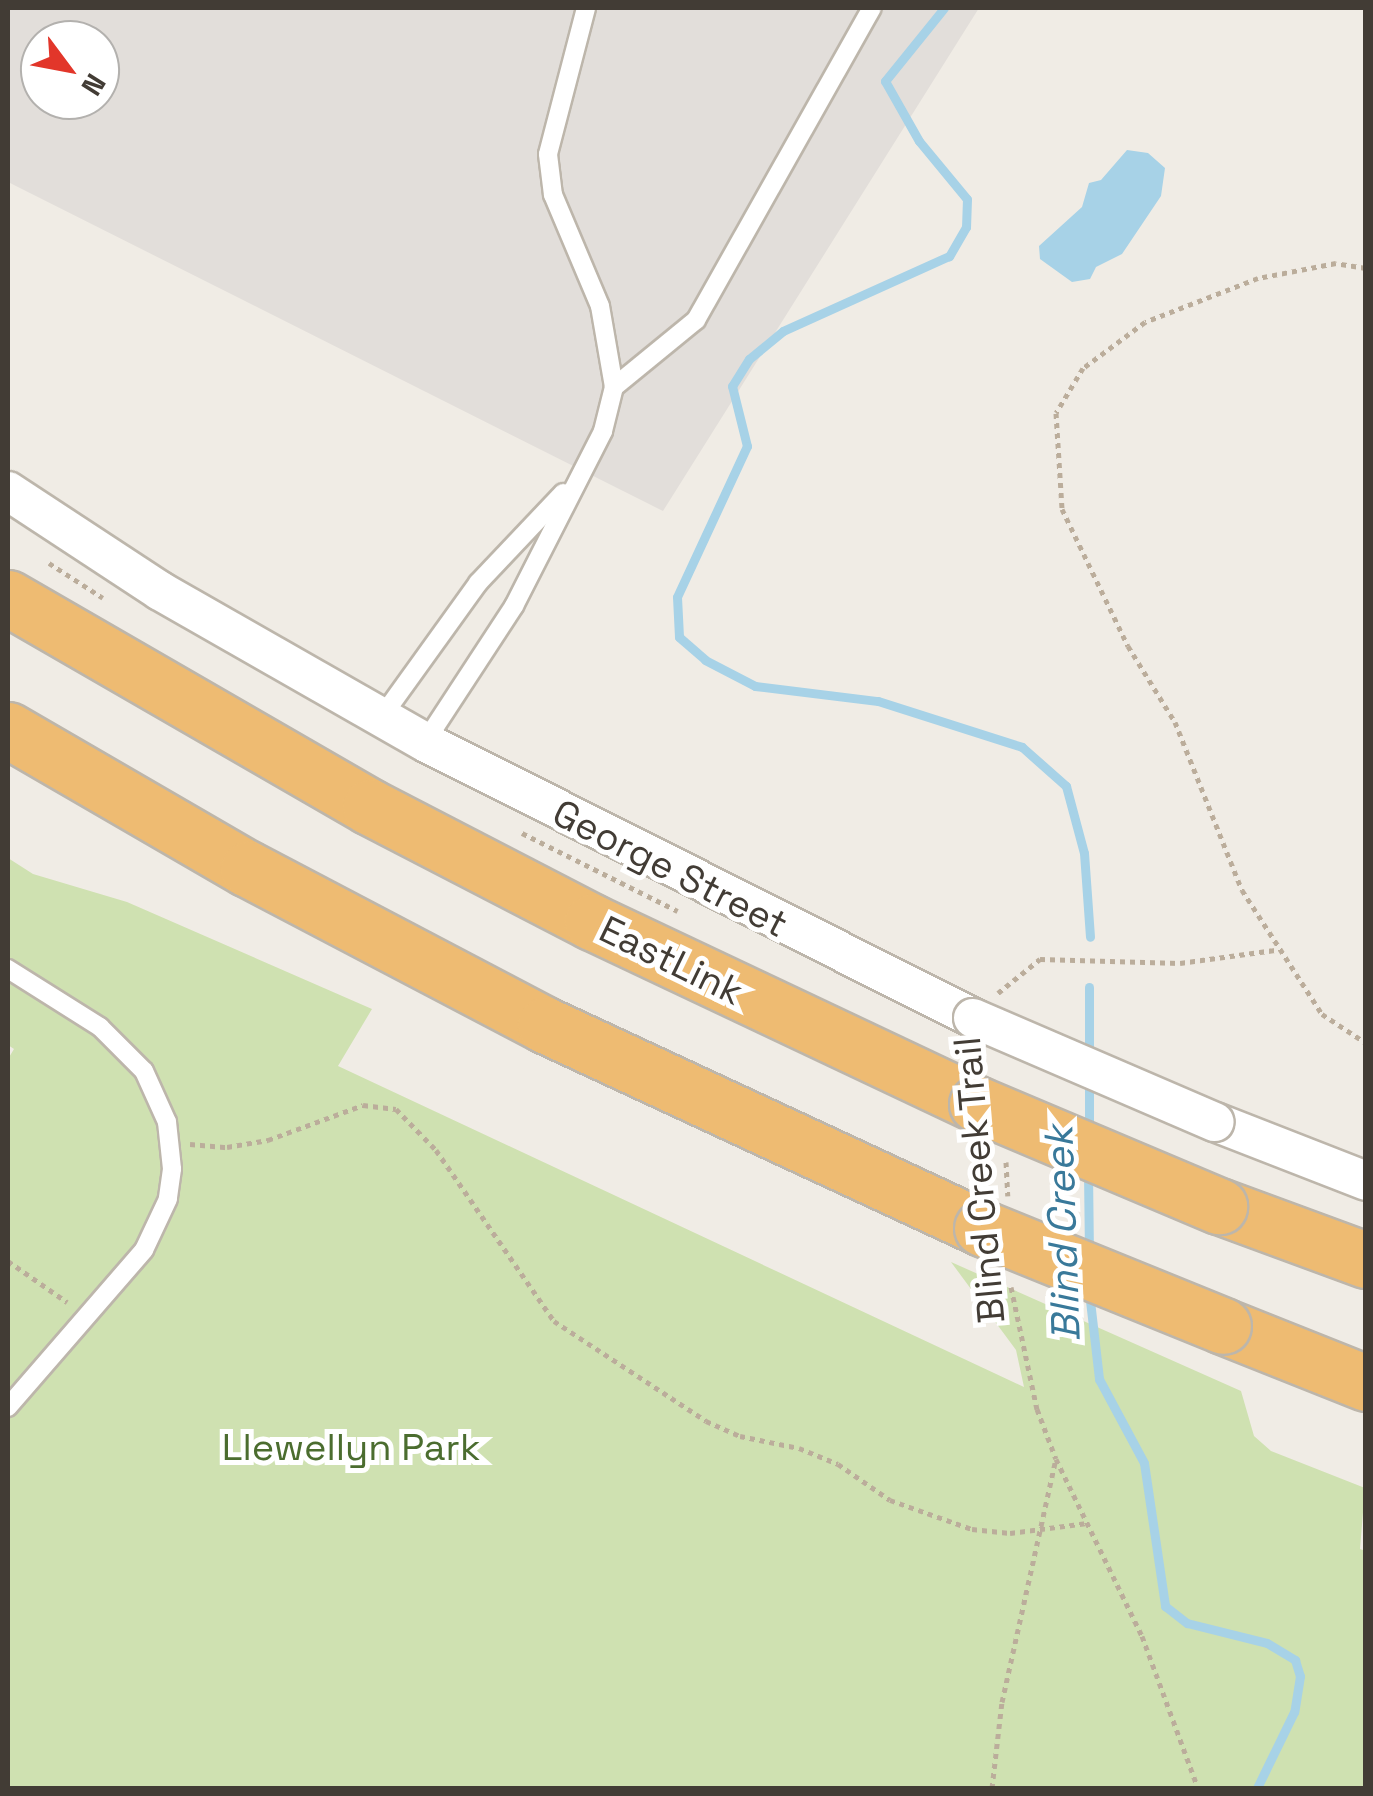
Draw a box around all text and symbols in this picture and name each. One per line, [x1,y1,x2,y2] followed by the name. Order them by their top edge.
[20,20,120,120] north arrow
[74,67,114,102] text: N
[545,790,795,948] street label: George Street
[592,907,750,1015] street label: EastLink
[945,1034,1015,1326] street label: Blind Creek Trail
[1035,1125,1091,1343] water label: Blind Creek
[222,1425,480,1471] park label: Llewellyn Park

